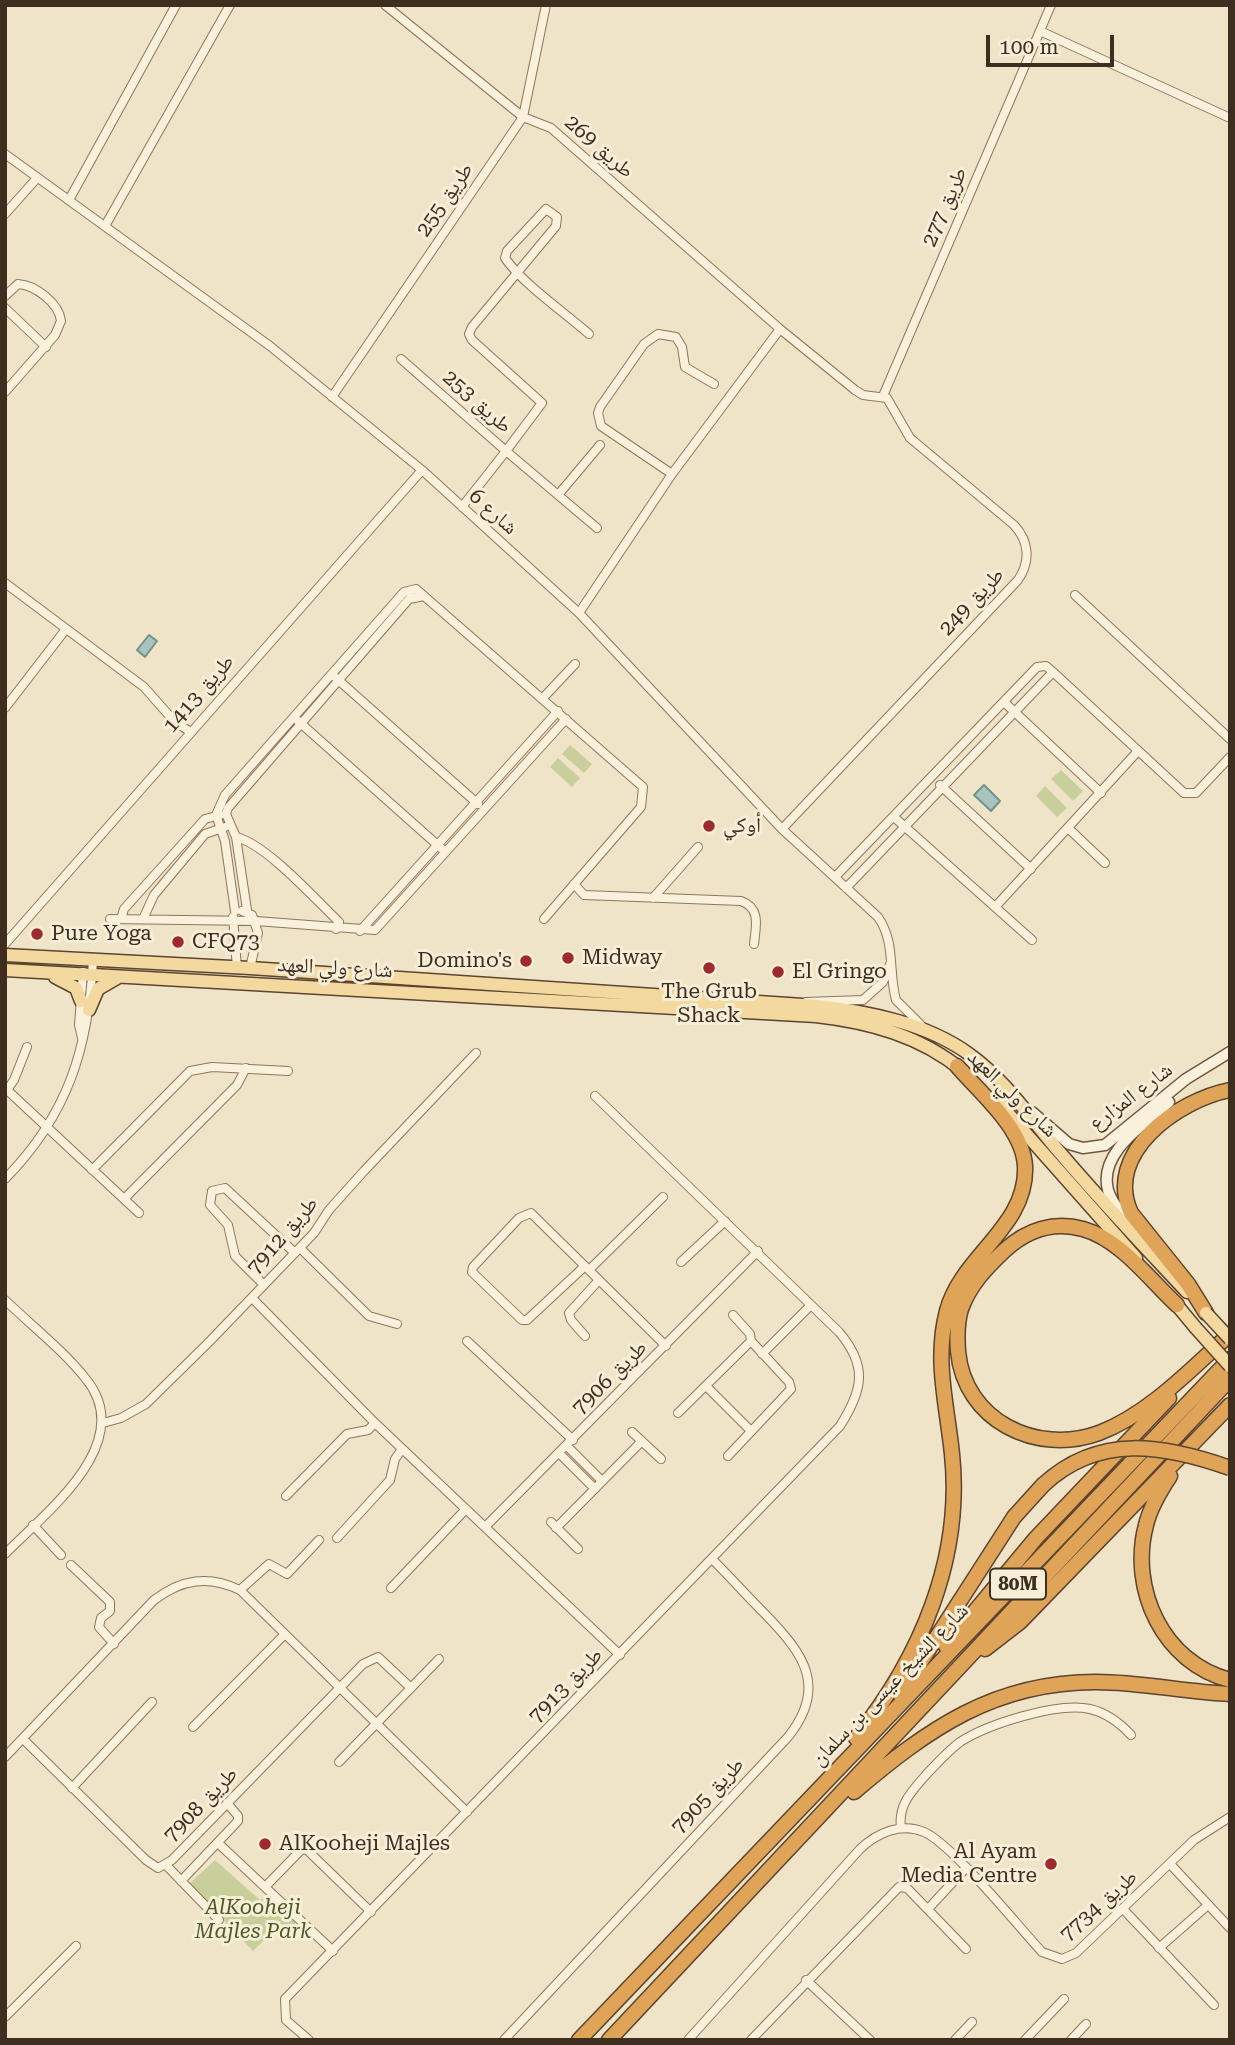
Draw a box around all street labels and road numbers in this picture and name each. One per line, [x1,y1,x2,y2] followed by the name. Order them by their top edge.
[559,110,639,184] street label: طريق 269
[411,158,479,242] street label: طريق 255
[917,164,973,250] street label: طريق 277
[437,365,517,439] street label: طريق 253
[463,484,523,540] street label: شارع 6
[934,563,1010,641] street label: طريق 249
[158,650,240,738] street label: طريق 1413
[277,952,393,984] street label: شارع ولي العهد
[962,1045,1062,1143] street label: شارع ولي العهد
[1084,1058,1178,1136] street label: شارع المزارع
[242,1192,324,1280] street label: طريق 7912
[567,1335,653,1421] street label: طريق 7906
[990,1568,1046,1600] road number: 80M
[806,1599,974,1771] street label: شارع الشيخ عيسى بن سلمان
[524,1643,608,1729] street label: طريق 7913
[666,1753,750,1839] street label: طريق 7905
[159,1762,243,1848] street label: طريق 7908
[1055,1865,1143,1947] street label: طريق 7734

